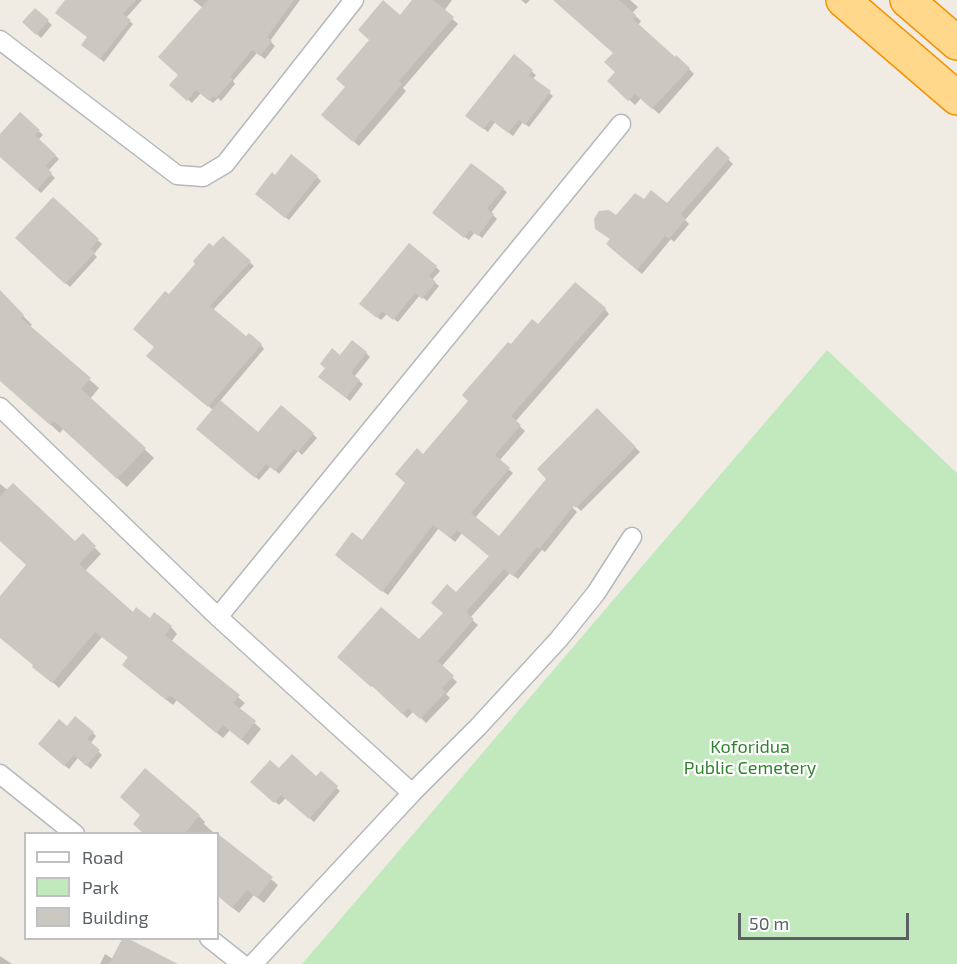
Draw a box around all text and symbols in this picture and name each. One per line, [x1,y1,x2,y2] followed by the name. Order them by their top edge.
[684,736,816,778] park label: Koforidua Public Cemetery
[24,832,219,940] legend
[82,846,123,868] text: Road
[82,876,119,898] text: Park
[741,901,912,939] scale bar
[82,906,149,928] text: Building
[749,912,789,934] text: 50 m

